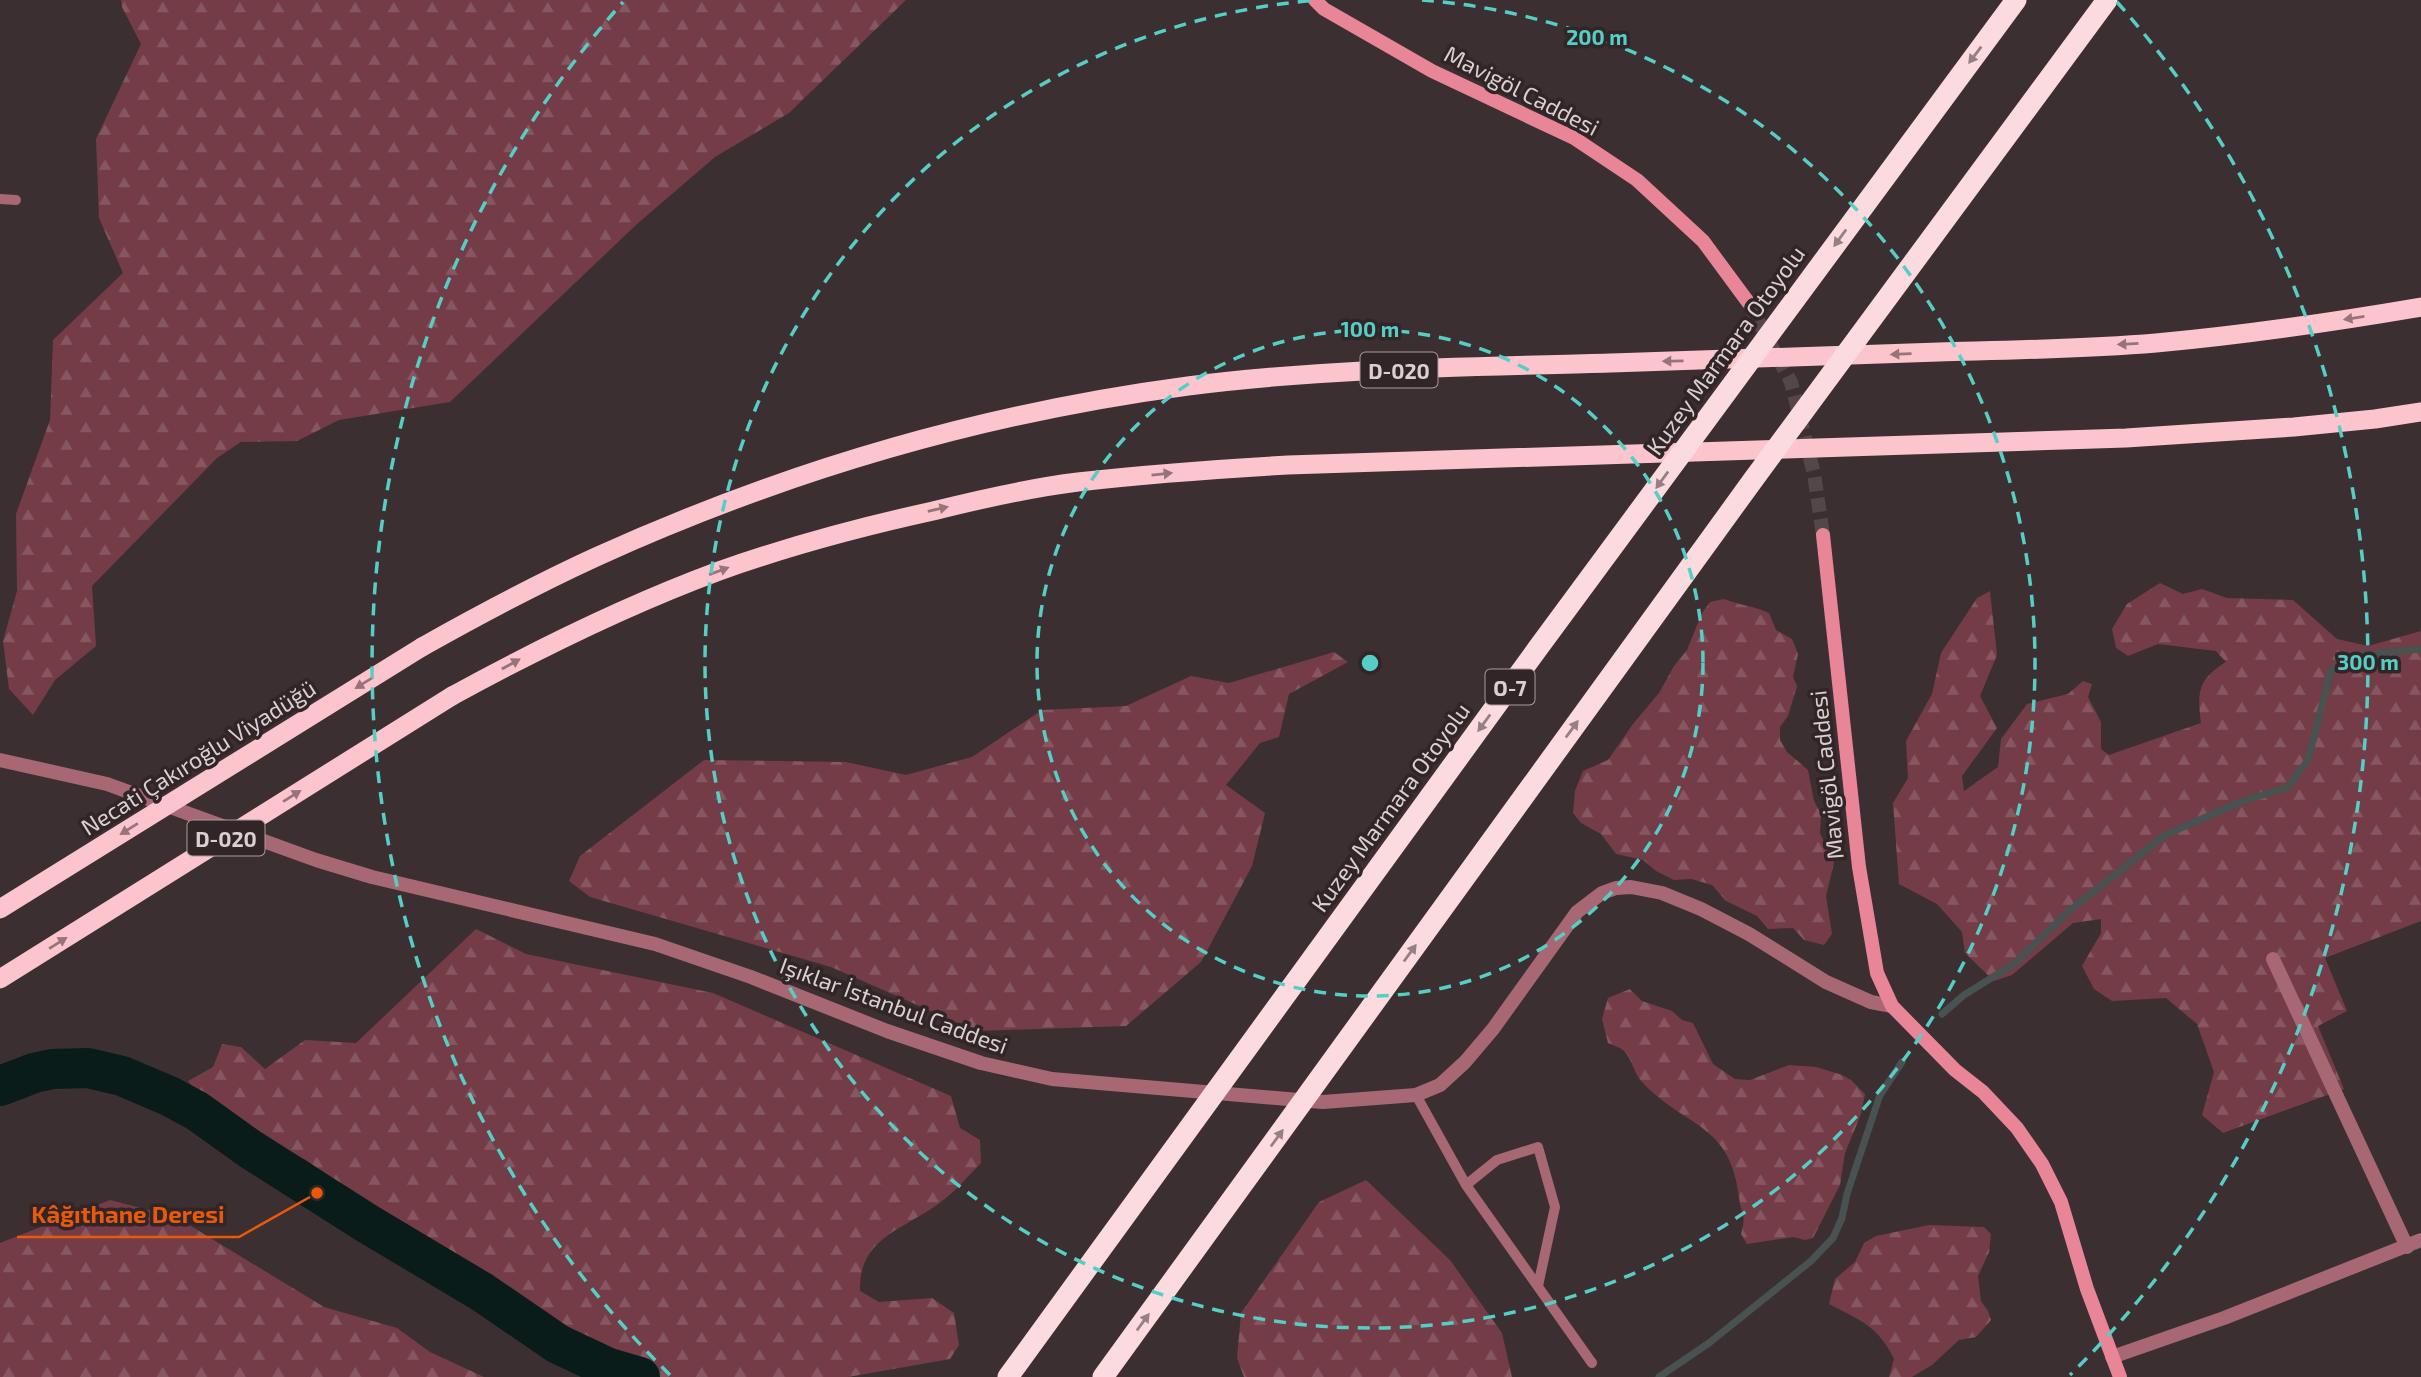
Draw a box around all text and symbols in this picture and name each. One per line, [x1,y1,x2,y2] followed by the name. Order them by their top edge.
[1566,24,1628,49] text: 200 m
[1440,39,1604,141] street label: Mavigöl Caddesi
[1969,46,1983,64] one-way arrow
[1833,229,1847,247] one-way arrow
[1640,240,1810,460] street label: Kuzey Marmara Otoyolu
[2343,313,2365,324] one-way arrow
[1341,316,1399,341] text: 100 m
[2117,339,2139,350] one-way arrow
[1889,348,1911,359] one-way arrow
[1360,352,1438,388] road number: D-020
[1662,356,1684,367] one-way arrow
[1152,468,1174,479] one-way arrow
[1655,471,1669,489] one-way arrow
[927,504,949,515] one-way arrow
[709,566,730,577] one-way arrow
[2337,649,2399,674] text: 300 m
[1358,651,1382,675] centre of rings
[502,658,522,670] one-way arrow
[1486,670,1534,704] road number: O-7
[76,673,321,842] street label: Necati Çakıroğlu Viyadüğü
[355,676,374,689] one-way arrow
[1803,689,1849,861] street label: Mavigöl Caddesi
[1305,697,1475,917] street label: Kuzey Marmara Otoyolu
[1477,714,1491,732] one-way arrow
[1565,720,1579,738] one-way arrow
[283,790,302,803] one-way arrow
[188,820,264,856] road number: D-020
[120,822,139,835] one-way arrow
[48,936,67,949] one-way arrow
[1403,944,1417,962] one-way arrow
[776,951,1012,1060] street label: Işıklar İstanbul Caddesi
[1269,1129,1284,1147] one-way arrow
[17,1192,239,1237] callout: Kâğıthane Deresi
[31,1199,225,1228] text: Kâğıthane Deresi
[1136,1313,1150,1331] one-way arrow

